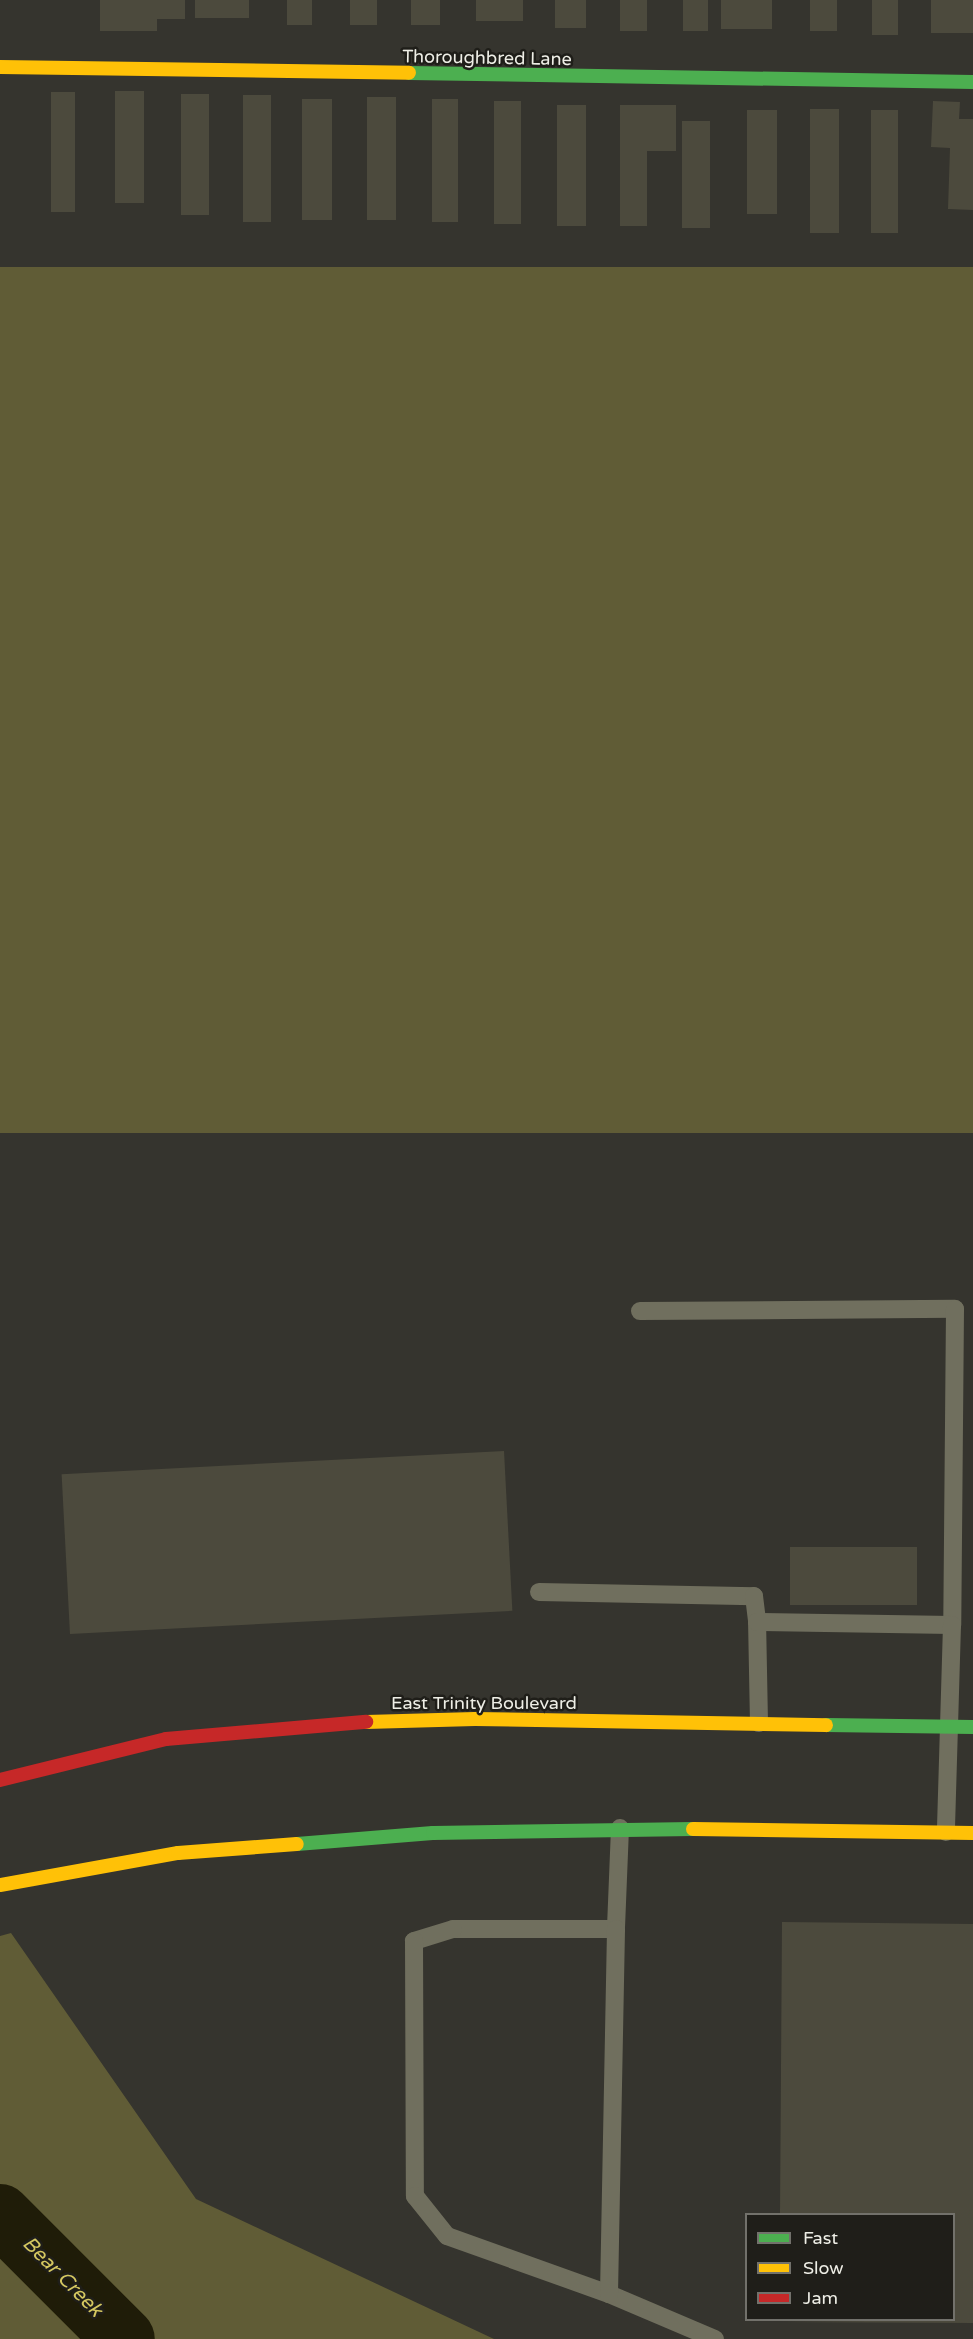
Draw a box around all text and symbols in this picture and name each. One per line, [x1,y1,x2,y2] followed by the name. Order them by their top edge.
[402,46,572,70] street label: Thoroughbred Lane
[391,1692,577,1714] street label: East Trinity Boulevard
[745,2213,955,2321] legend
[803,2227,838,2249] text: Fast
[17,2232,107,2322] water label: Bear Creek
[803,2257,844,2279] text: Slow
[803,2287,838,2309] text: Jam

